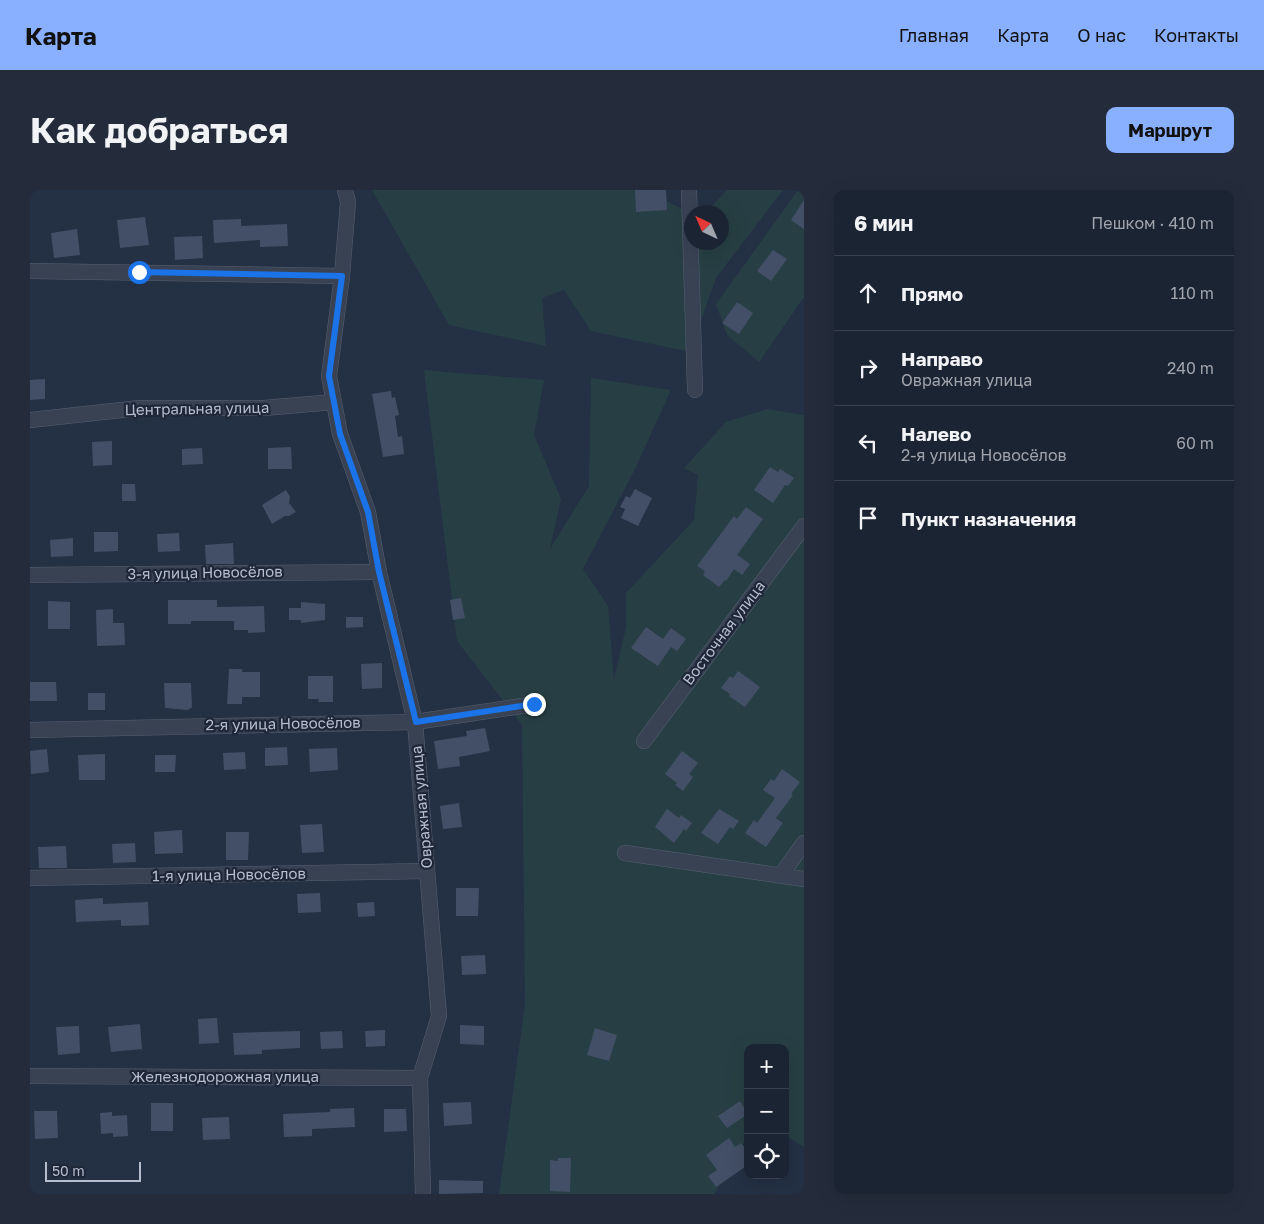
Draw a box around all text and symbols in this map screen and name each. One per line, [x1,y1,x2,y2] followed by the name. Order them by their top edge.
[25,21,97,50] text: Карта
[899,24,969,46] text: Главная
[997,24,1049,46] text: Карта
[1077,24,1126,46] text: О нас
[1154,24,1239,46] text: Контакты
[1106,107,1234,153] button: Маршрут
[30,109,288,151] text: Как добраться
[684,205,729,250] north arrow
[854,210,913,236] text: 6 мин
[1091,213,1214,233] text: Пешком · 410 m
[128,261,151,284] route start
[854,279,882,307] icon: ahead
[901,282,963,305] text: Прямо
[1170,283,1214,303] text: 110 m
[901,347,983,370] text: Направо
[854,354,882,382] icon: right
[1167,358,1214,378] text: 240 m
[901,370,1032,390] text: Овражная улица
[124,398,270,418] street label: Центральная улица
[901,422,971,445] text: Налево
[854,429,882,457] icon: left
[1176,433,1214,453] text: 60 m
[901,445,1067,465] text: 2-я улица Новосёлов
[854,504,882,532] icon: arrive
[901,507,1076,530] text: Пункт назначения
[127,562,283,582] street label: 3-я улица Новосёлов
[678,577,768,688] street label: Восточная улица
[523,693,546,716] route end
[205,713,361,733] street label: 2-я улица Новосёлов
[407,745,435,869] street label: Овражная улица
[152,864,306,884] street label: 1-я улица Новосёлов
[744,1044,789,1179] map controls
[744,1044,789,1089] button: +
[131,1067,319,1085] street label: Железнодорожная улица
[744,1089,789,1134] button: −
[744,1134,789,1179] button: locate
[45,1159,141,1182] scale bar
[52,1162,85,1179] text: 50 m

